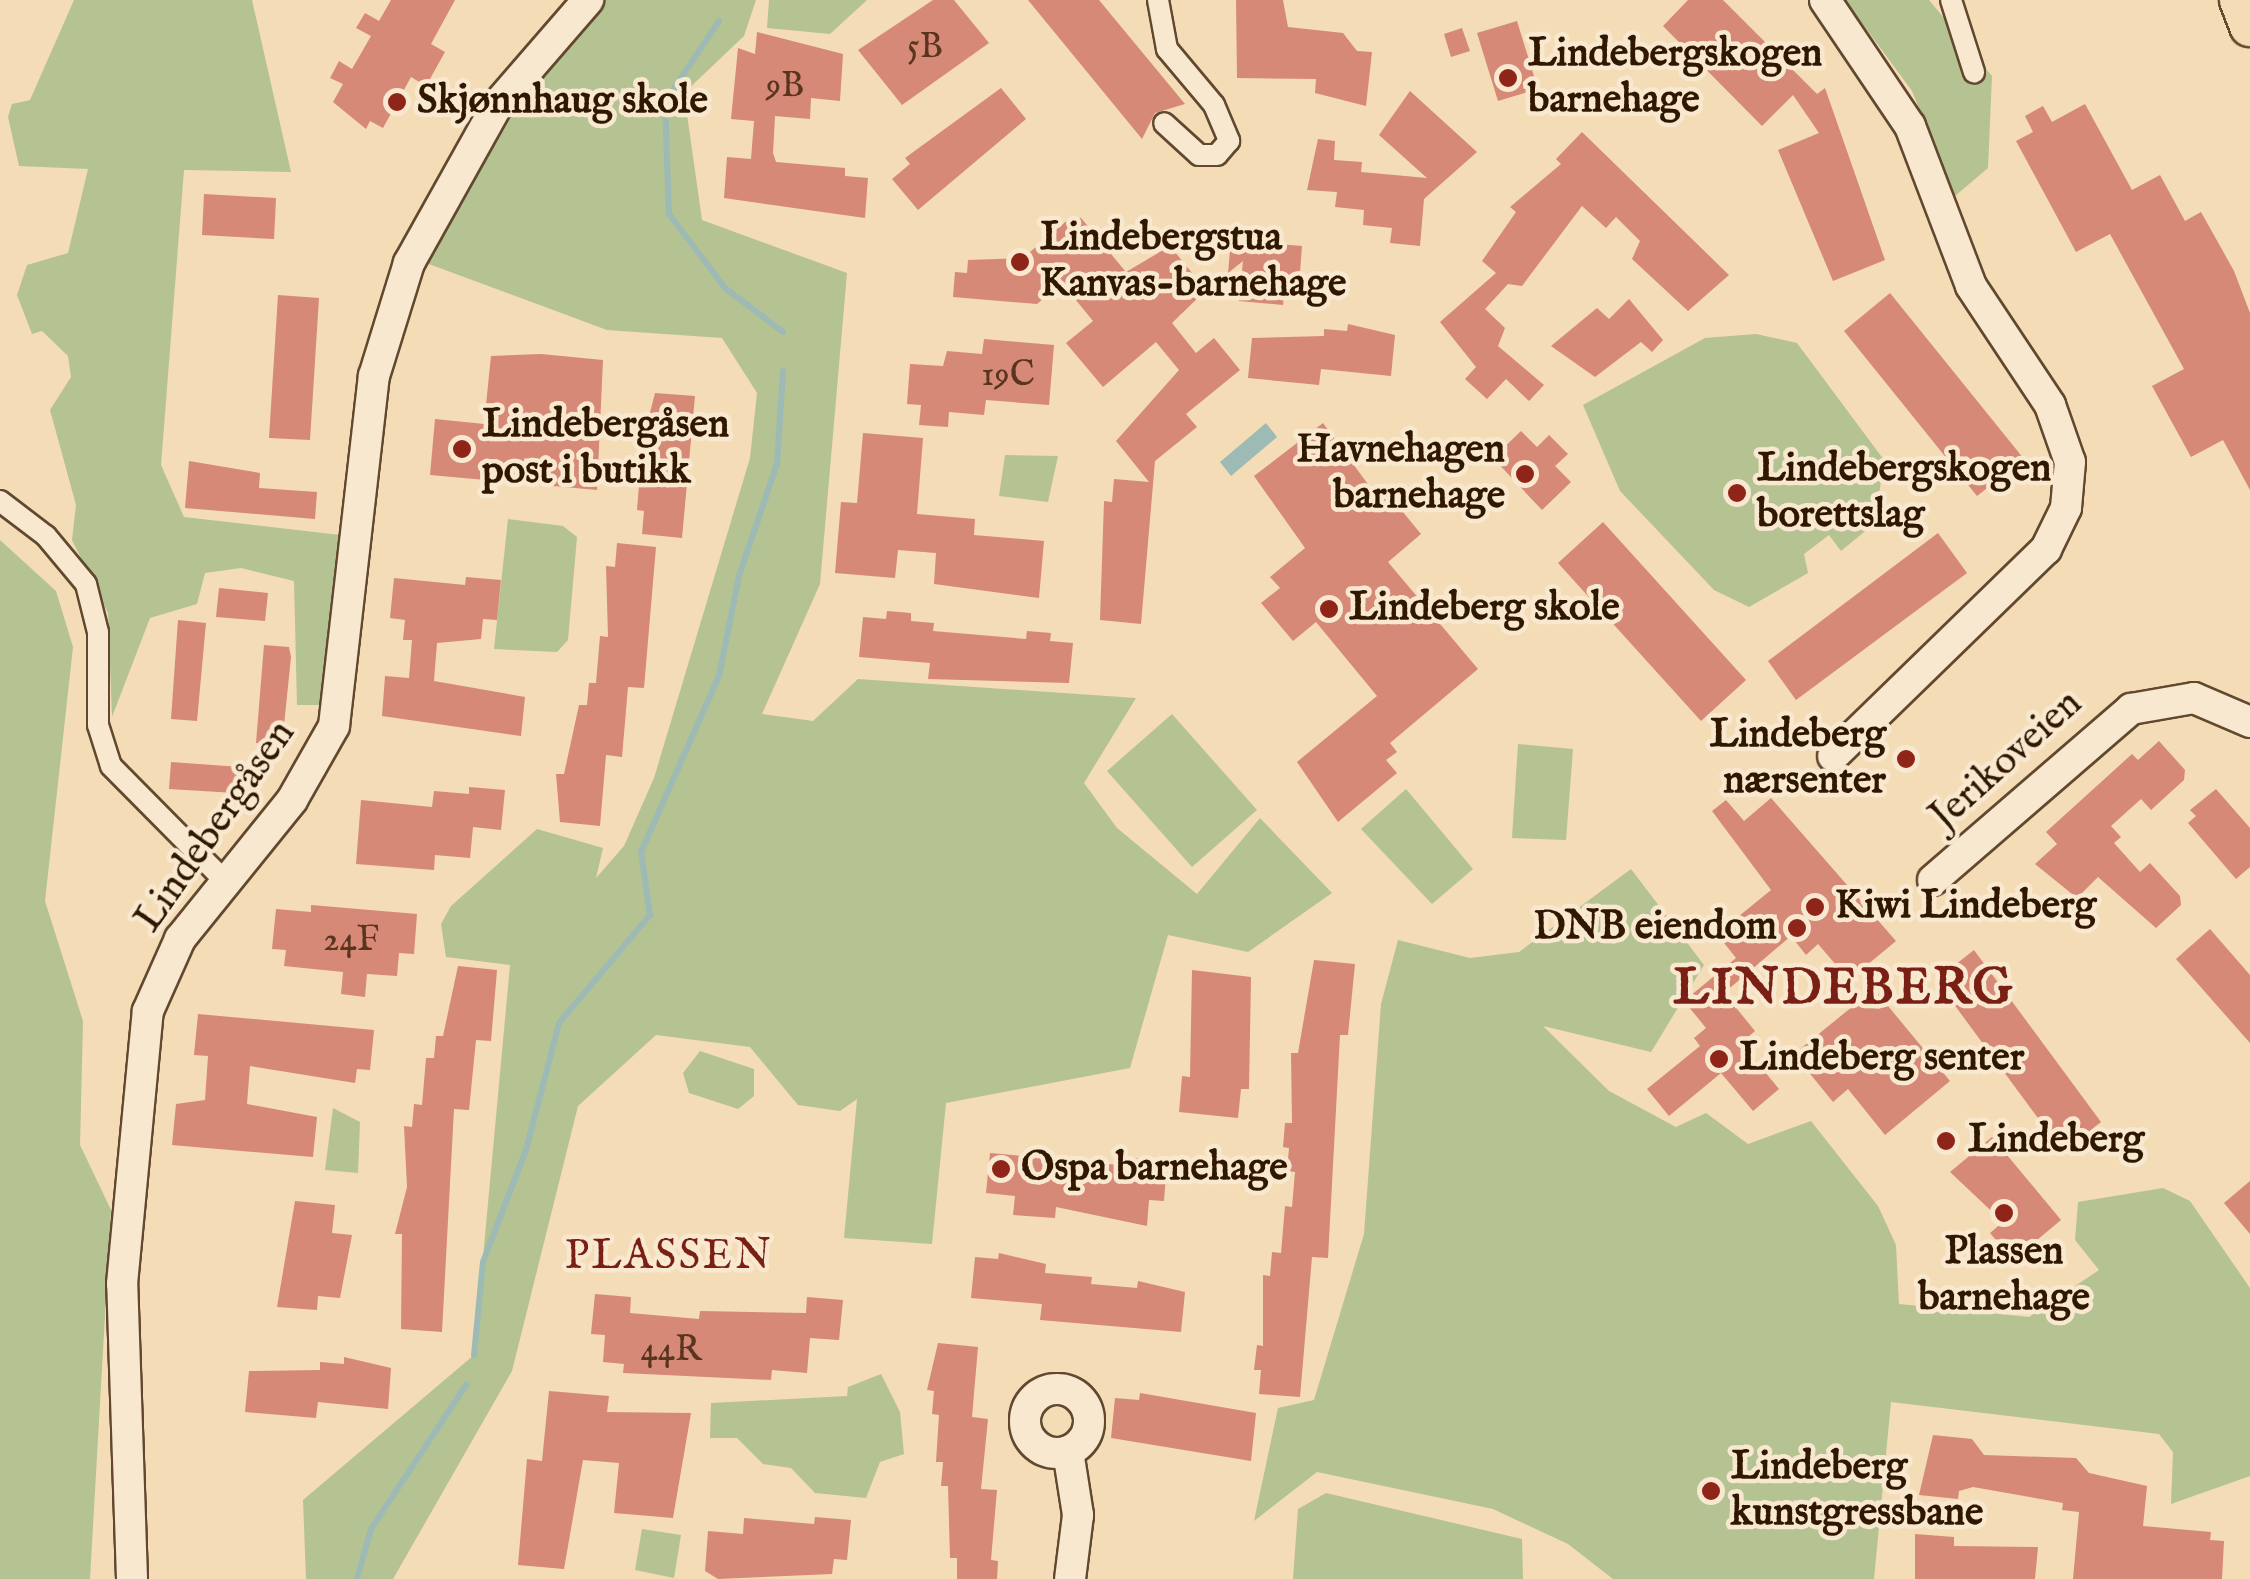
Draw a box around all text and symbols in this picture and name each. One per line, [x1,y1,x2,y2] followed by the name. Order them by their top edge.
[907,27,943,69] house number: 5B
[1528,31,1822,125] place label: Lindebergskogen barnehage
[766,66,804,108] house number: 9B
[1497,67,1519,89] marker: Lindebergskogen barnehage
[417,78,708,126] place label: Skjønnhaug skole
[386,91,408,113] marker: Skjønnhaug skole
[1040,215,1346,309] place label: Lindebergstua Kanvas-barnehage
[1009,251,1031,273] marker: Lindebergstua Kanvas-barnehage
[981,355,1035,397] house number: 19C
[482,402,729,496] place label: Lindebergåsen post i butikk
[1296,427,1505,521] place label: Havnehagen barnehage
[451,438,473,460] marker: Lindebergåsen post i butikk
[1757,446,2051,540] place label: Lindebergskogen borettslag
[1514,463,1536,485] marker: Havnehagen barnehage
[1726,482,1748,504] marker: Lindebergskogen borettslag
[1349,585,1620,633] place label: Lindeberg skole
[1318,598,1340,620] marker: Lindeberg skole
[1921,680,2093,842] street label: Jerikoveien
[125,712,307,942] street label: Lindebergåsen
[1710,712,1886,806] place label: Lindeberg nærsenter
[1895,748,1917,770] marker: Lindeberg nærsenter
[1835,883,2096,931] place label: Kiwi Lindeberg
[1804,896,1826,918] marker: Kiwi Lindeberg
[1533,904,1777,952] place label: DNB eiendom
[1786,917,1808,939] marker: DNB eiendom
[323,920,379,962] house number: 24F
[1673,960,2015,1020] district label: LINDEBERG
[1739,1035,2024,1083] place label: Lindeberg senter
[1708,1048,1730,1070] marker: Lindeberg senter
[1968,1117,2144,1165] place label: Lindeberg
[1933,1128,1959,1154] marker: Lindeberg
[1021,1145,1288,1193] place label: Ospa barnehage
[990,1158,1012,1180] marker: Ospa barnehage
[1993,1202,2015,1224] marker: Plassen barnehage
[1918,1229,2090,1323] place label: Plassen barnehage
[565,1232,773,1282] district label: PLASSEN
[641,1330,701,1372] house number: 44R
[1731,1444,1983,1538] place label: Lindeberg kunstgressbane
[1700,1480,1722,1502] marker: Lindeberg kunstgressbane

